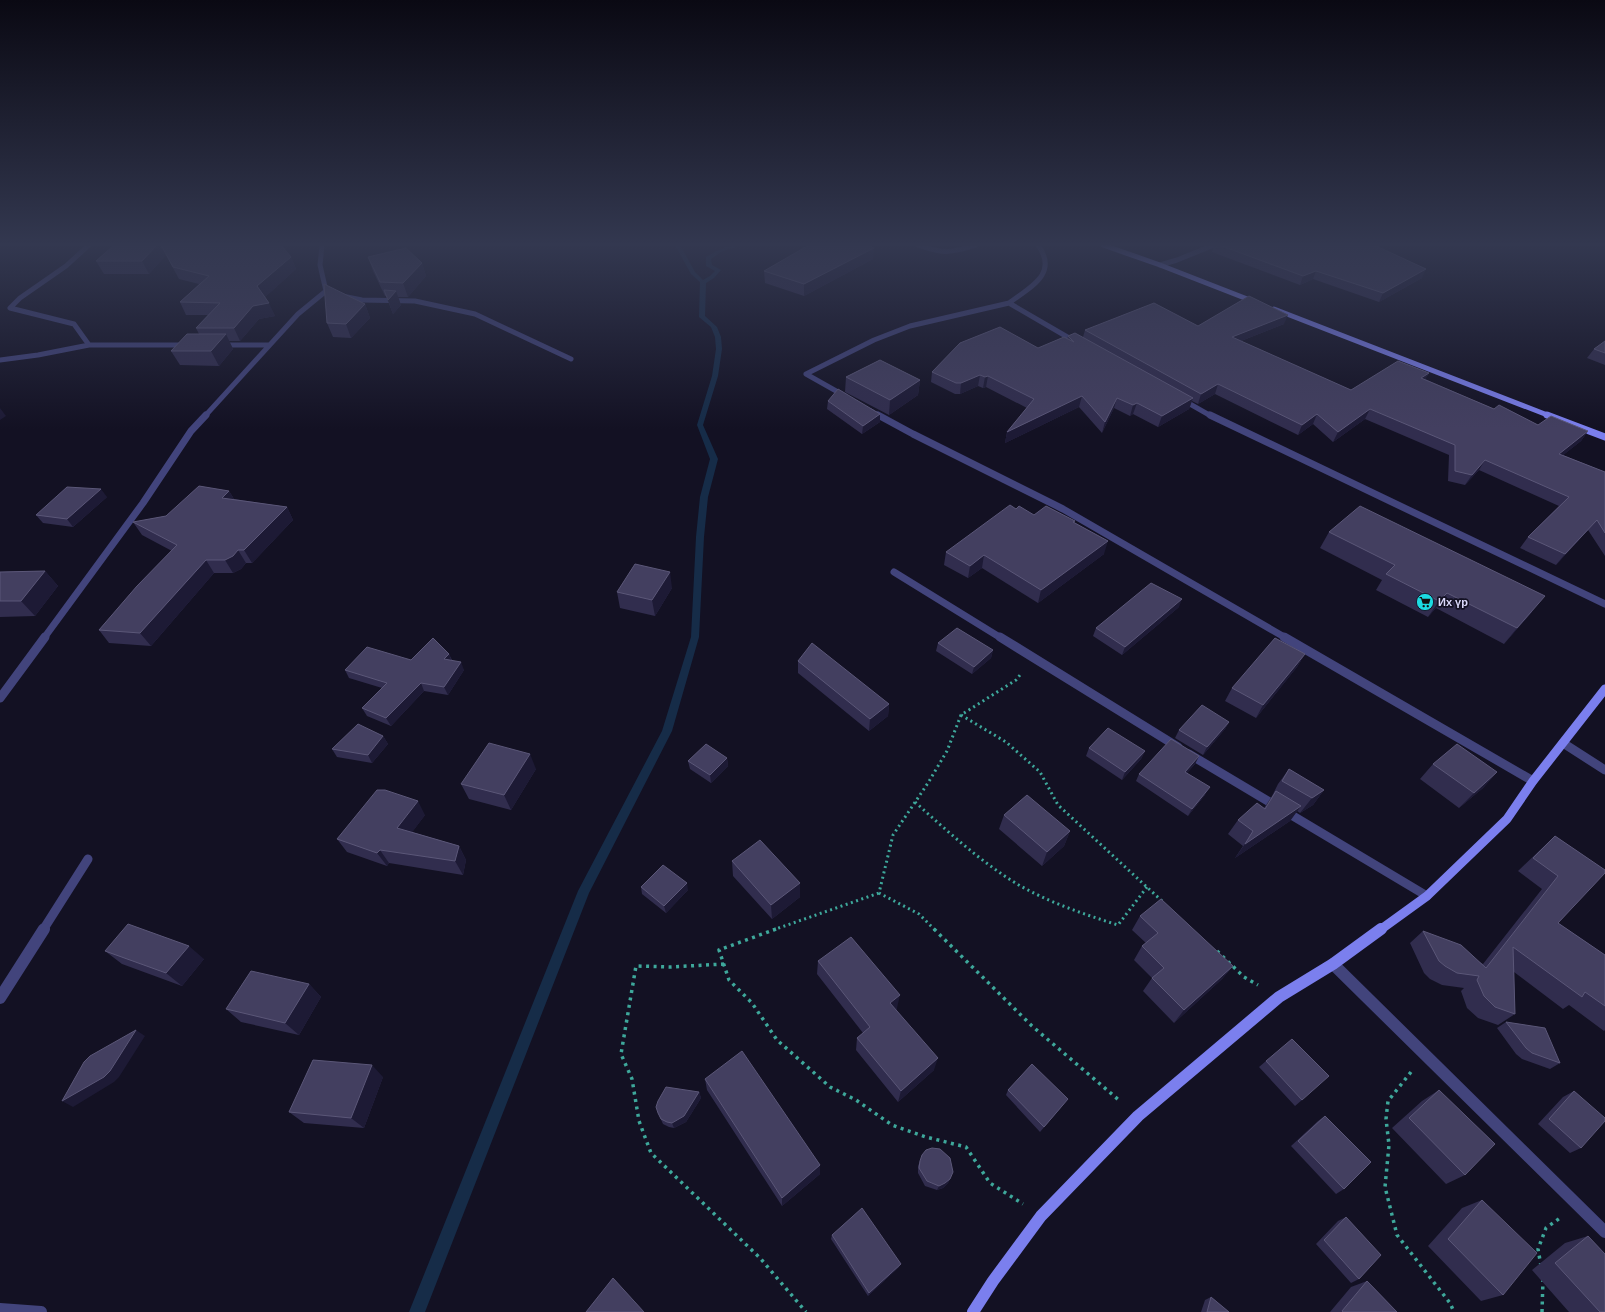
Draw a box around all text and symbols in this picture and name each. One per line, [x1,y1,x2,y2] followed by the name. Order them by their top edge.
[1415,592,1435,612] supermarket icon: Их үр
[1438,596,1468,608] place label: Их үр

